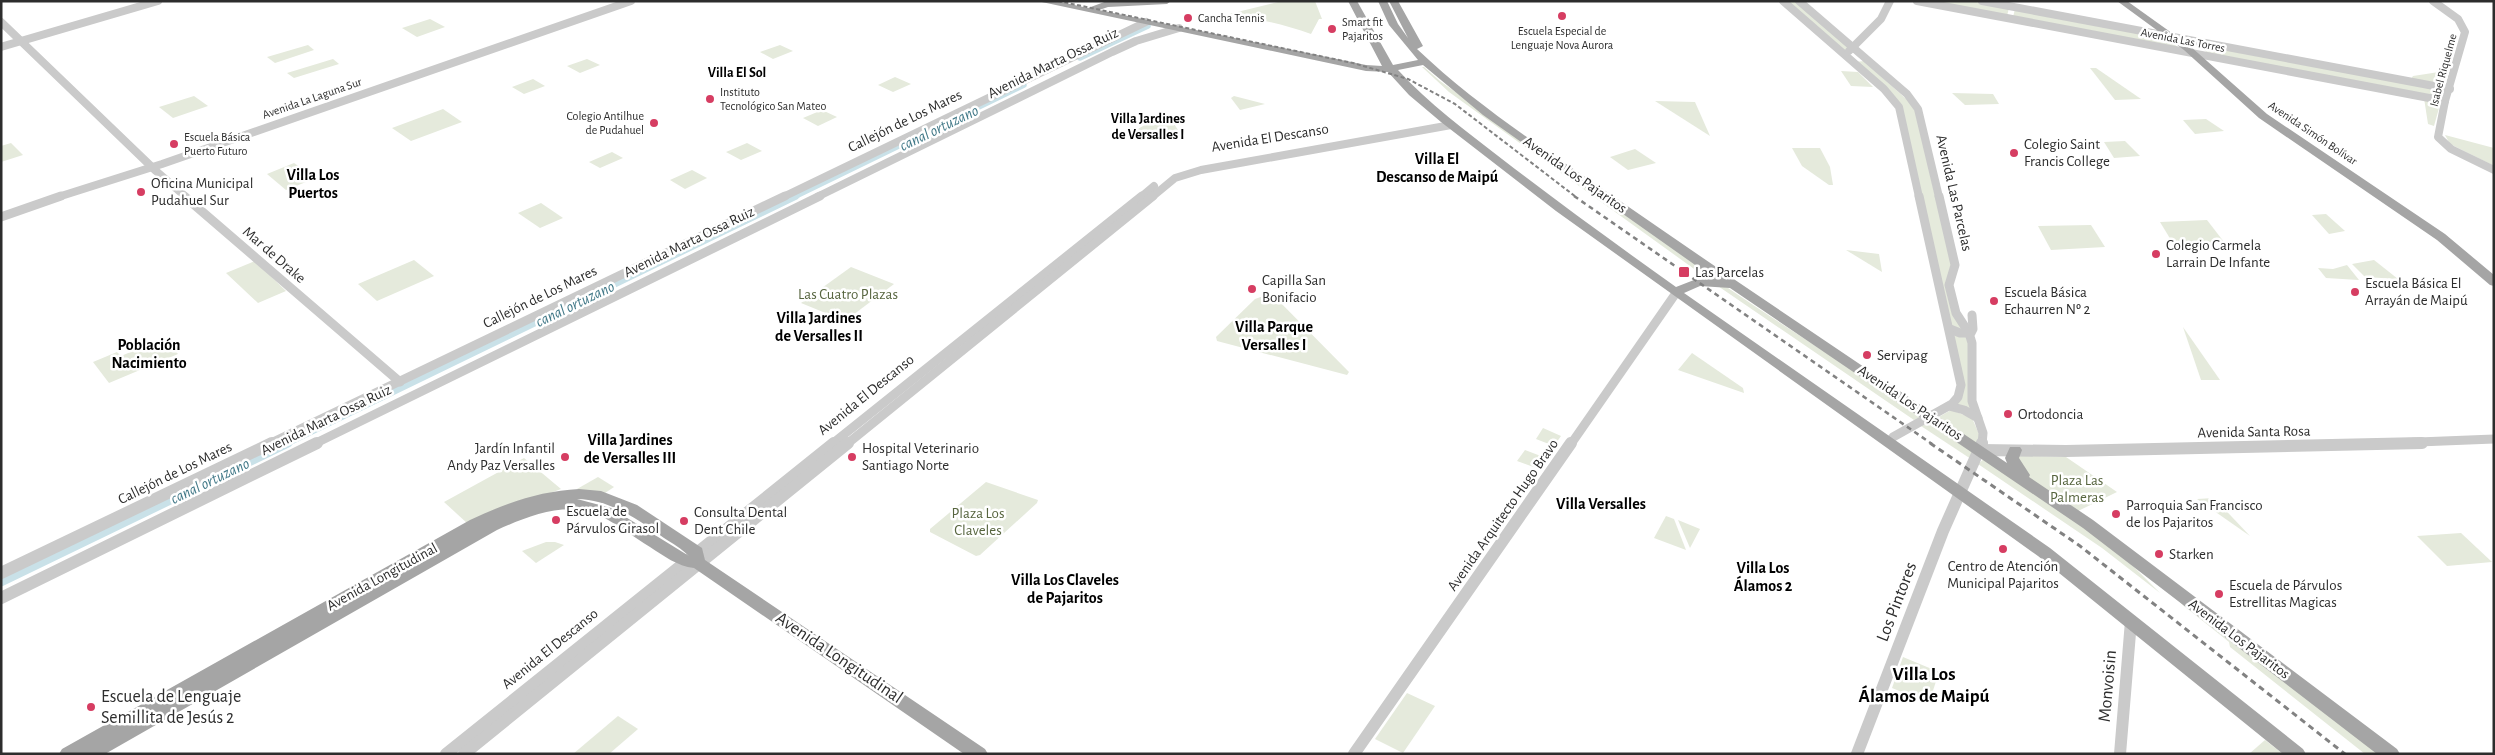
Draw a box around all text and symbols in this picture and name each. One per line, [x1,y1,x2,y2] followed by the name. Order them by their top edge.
[1556,10,1568,22] marker: Escuela Especial de Lenguaje Nova Aurora
[1182,12,1194,24] marker: Cancha Tennis
[1198,12,1264,24] place label: Cancha Tennis
[1342,16,1383,43] place label: Smart fit Pajaritos
[1326,23,1338,35] marker: Smart fit Pajaritos
[985,25,1121,101] street label: Avenida Marta Ossa Ruiz
[1511,25,1614,52] place label: Escuela Especial de Lenguaje Nova Aurora
[2140,26,2226,54] street label: Avenida Las Torres
[2427,32,2459,108] street label: Isabel Riquelme
[708,66,766,80] district label: Villa El Sol
[261,75,363,121] street label: Avenida La Laguna Sur
[720,86,826,112] place label: Instituto Tecnológico San Mateo
[846,87,964,155] street label: Callejón de Los Mares
[704,93,716,105] marker: Instituto Tecnológico San Mateo
[2266,99,2360,167] street label: Avenida Simón Bolívar
[897,102,981,154] water label: canal ortuzano
[567,110,644,136] place label: Colegio Antilhue de Pudahuel
[1111,112,1185,142] district label: Villa Jardines de Versalles I
[648,117,660,129] marker: Colegio Antilhue de Pudahuel
[1210,121,1330,155] street label: Avenida El Descanso
[184,131,251,157] place label: Escuela Básica Puerto Futuro
[1933,133,1975,253] street label: Avenida Las Parcelas
[1521,134,1629,216] street label: Avenida Los Pajaritos
[2024,137,2110,169] place label: Colegio Saint Francis College
[168,138,180,150] marker: Escuela Básica Puerto Futuro
[2008,147,2020,159] marker: Colegio Saint Francis College
[1376,151,1499,185] district label: Villa El Descanso de Maipú
[287,167,339,201] district label: Villa Los Puertos
[151,176,253,208] place label: Oficina Municipal Pudahuel Sur
[135,186,147,198] marker: Oficina Municipal Pudahuel Sur
[621,204,757,280] street label: Avenida Marta Ossa Ruiz
[240,224,308,286] street label: Mar de Drake
[2166,238,2270,270] place label: Colegio Carmela Larrain De Infante
[2150,248,2162,260] marker: Colegio Carmela Larrain De Infante
[481,263,599,331] street label: Callejón de Los Mares
[1677,265,1691,279] marker: Las Parcelas
[1695,265,1764,280] place label: Las Parcelas
[1262,273,1326,305] place label: Capilla San Bonifacio
[2365,276,2468,308] place label: Escuela Básica El Arrayán de Maipú
[533,278,617,330] water label: canal ortuzano
[1246,283,1258,295] marker: Capilla San Bonifacio
[2004,285,2090,317] place label: Escuela Básica Echaurren Nº 2
[2349,286,2361,298] marker: Escuela Básica El Arrayán de Maipú
[798,287,898,302] park label: Las Cuatro Plazas
[1988,295,2000,307] marker: Escuela Básica Echaurren Nº 2
[775,310,863,344] district label: Villa Jardines de Versalles II
[1235,319,1313,353] district label: Villa Parque Versalles I
[111,337,187,371] district label: Población Nacimiento
[1877,348,1928,363] place label: Servipag
[1861,349,1873,361] marker: Servipag
[815,352,917,438] street label: Avenida El Descanso
[1855,363,1965,443] street label: Avenida Los Pajaritos
[258,382,394,458] street label: Avenida Marta Ossa Ruiz
[2018,407,2083,422] place label: Ortodoncia
[2002,408,2014,420] marker: Ortodoncia
[2197,424,2311,440] street label: Avenida Santa Rosa
[584,432,676,466] district label: Villa Jardines de Versalles III
[1445,436,1561,594] street label: Avenida Arquitecto Hugo Bravo
[116,439,234,507] street label: Callejón de Los Mares
[447,441,555,473] place label: Jardín Infantil Andy Paz Versalles
[862,441,979,473] place label: Hospital Veterinario Santiago Norte
[559,451,571,463] marker: Jardín Infantil Andy Paz Versalles
[846,451,858,463] marker: Hospital Veterinario Santiago Norte
[168,455,252,507] water label: canal ortuzano
[2050,473,2104,505] park label: Plaza Las Palmeras
[1556,496,1646,512] district label: Villa Versalles
[2126,498,2263,530] place label: Parroquia San Francisco de los Pajaritos
[566,504,659,536] place label: Escuela de Párvulos Girasol
[694,505,787,537] place label: Consulta Dental Dent Chile
[952,506,1004,538] park label: Plaza Los Claveles
[2110,508,2122,520] marker: Parroquia San Francisco de los Pajaritos
[550,514,562,526] marker: Escuela de Párvulos Girasol
[678,515,690,527] marker: Consulta Dental Dent Chile
[324,540,440,614] street label: Avenida Longitudinal
[1997,543,2009,555] marker: Centro de Atención Municipal Pajaritos
[2169,547,2214,562] place label: Starken
[2153,548,2165,560] marker: Starken
[1947,559,2059,591] place label: Centro de Atención Municipal Pajaritos
[1734,560,1793,594] district label: Villa Los Álamos 2
[1874,560,1920,644] street label: Los Pintores
[1011,572,1119,607] district label: Villa Los Claveles de Pajaritos
[2229,578,2342,610] place label: Escuela de Párvulos Estrellitas Magicas
[2213,588,2225,600] marker: Escuela de Párvulos Estrellitas Magicas
[2186,596,2292,682] street label: Avenida Los Pajaritos
[499,606,601,692] street label: Avenida El Descanso
[772,609,906,707] street label: Avenida Longitudinal
[2096,649,2120,723] street label: Monvoisin
[1858,665,1990,706] district label: Villa Los Álamos de Maipú
[101,688,241,727] place label: Escuela de Lenguaje Semillita de Jesús 2
[85,701,97,713] marker: Escuela de Lenguaje Semillita de Jesús 2

